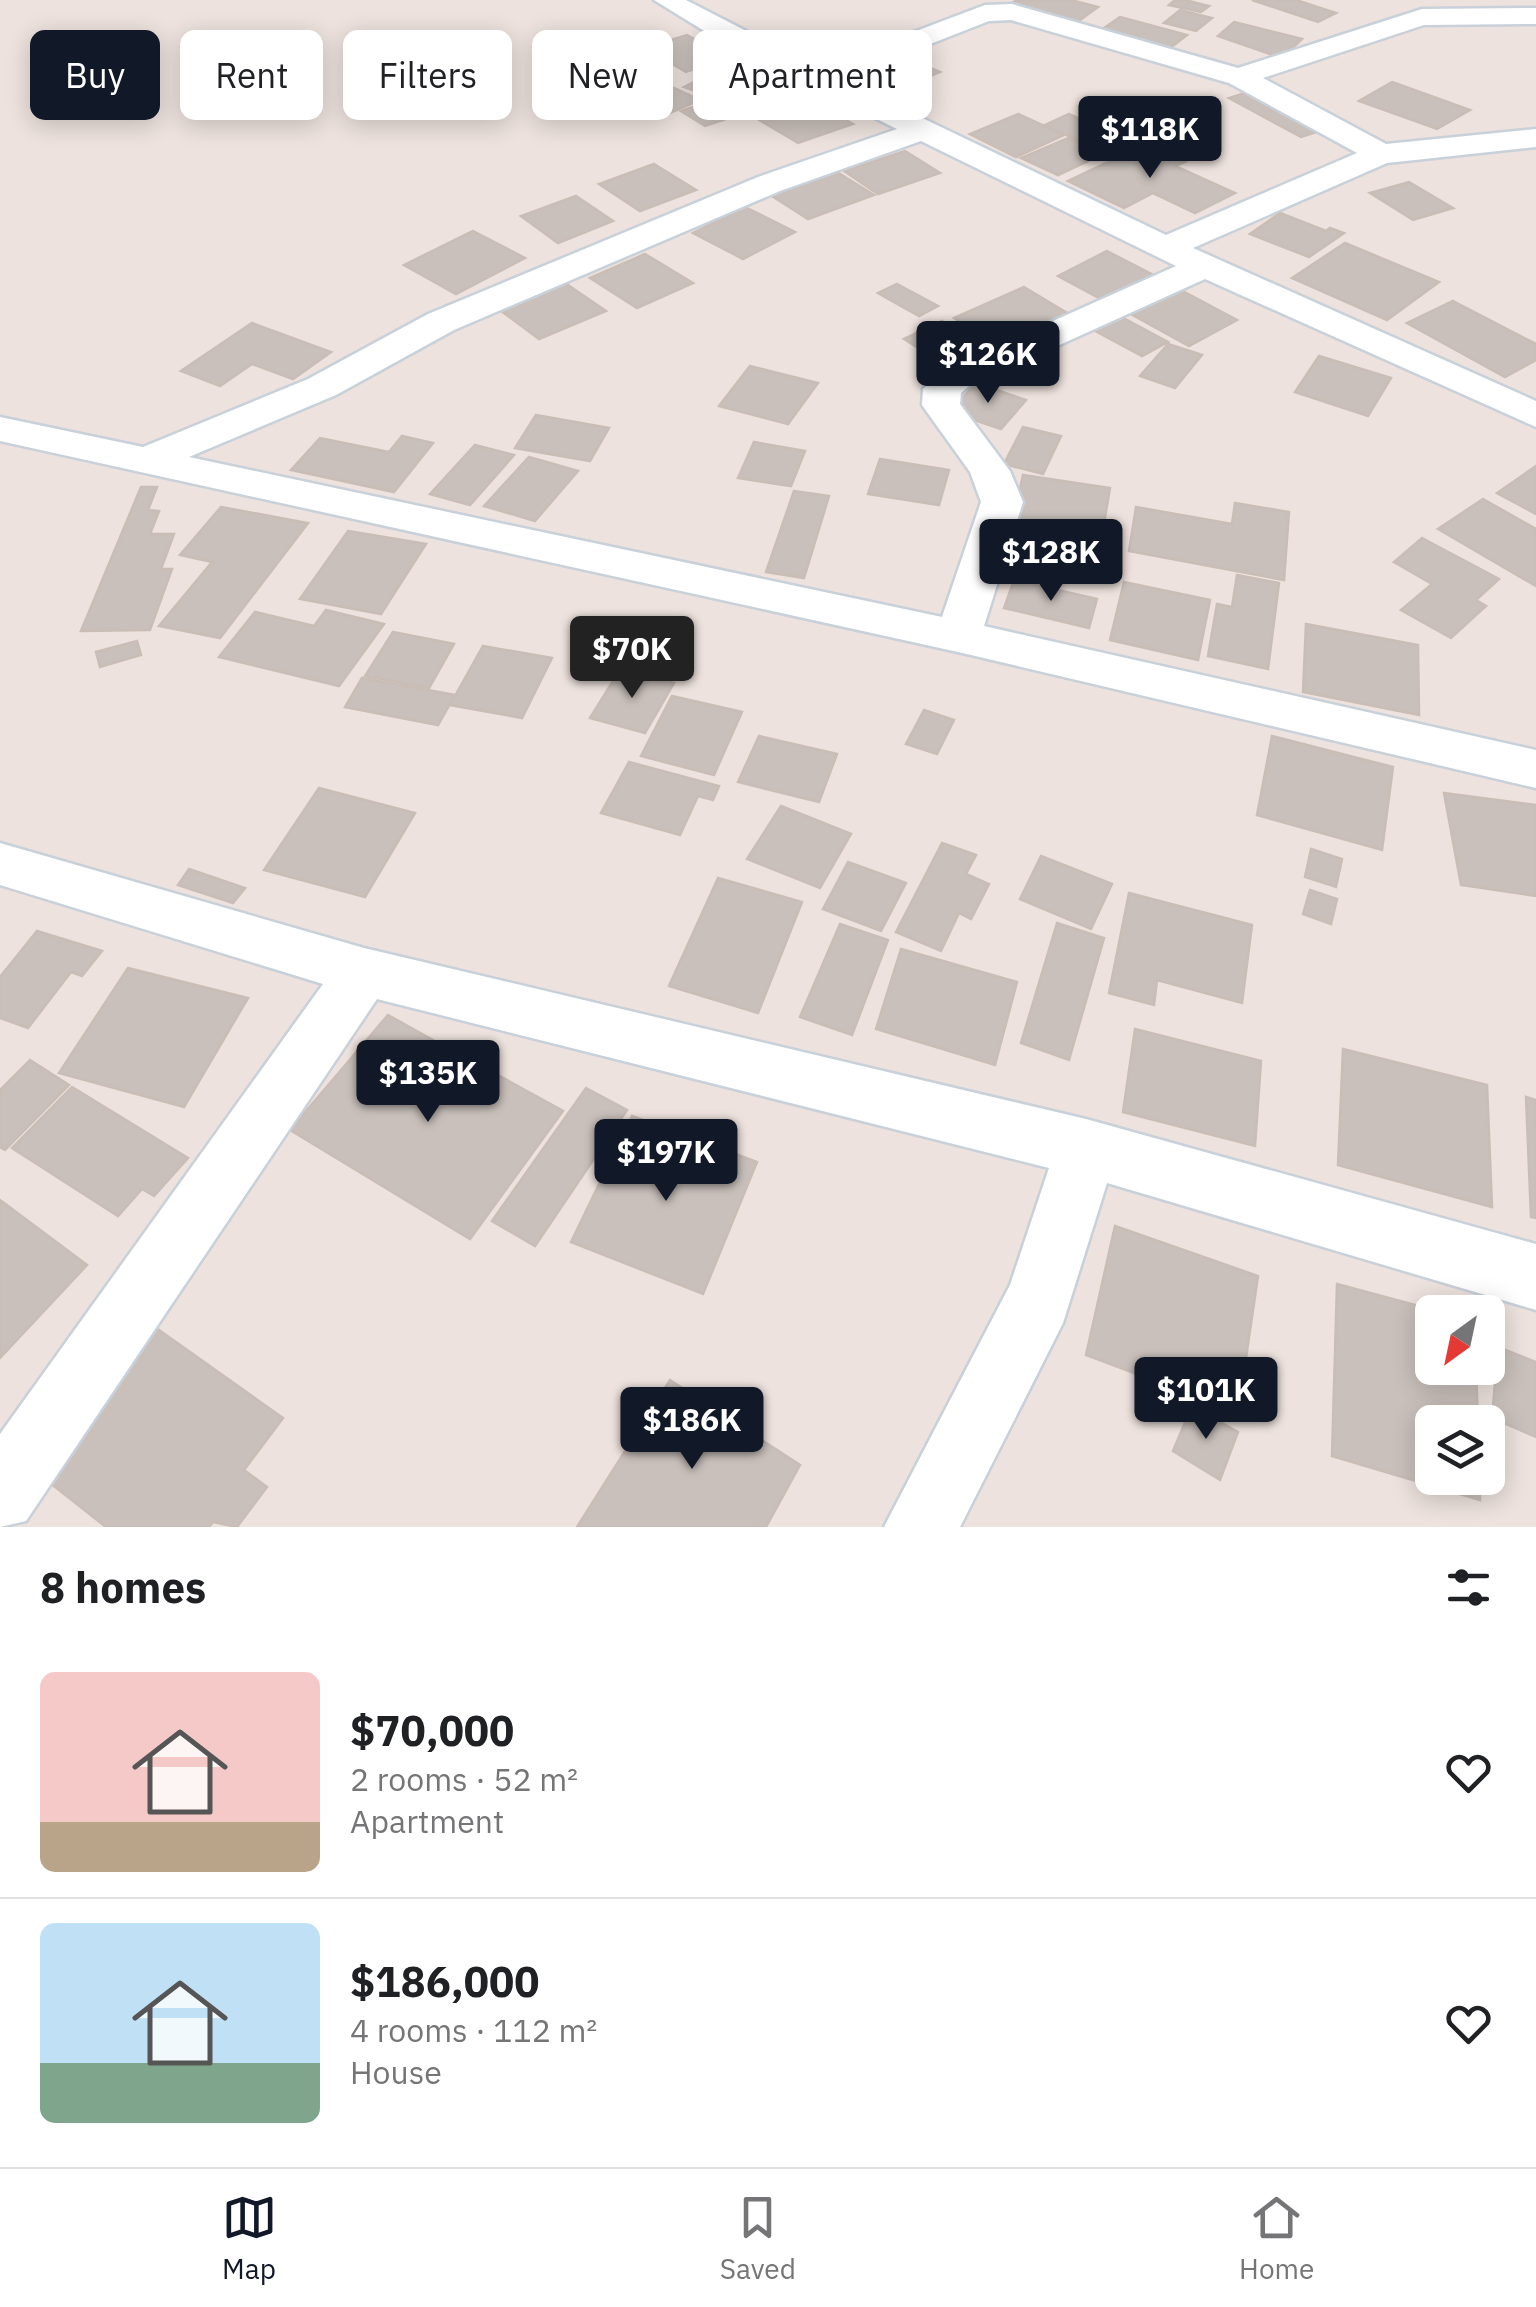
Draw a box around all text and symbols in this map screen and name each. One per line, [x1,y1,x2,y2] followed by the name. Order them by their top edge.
[30,30,160,120] chip: Buy
[180,30,323,120] chip: Rent
[343,30,512,120] chip: Filters
[532,30,673,120] chip: New
[693,30,932,120] chip: Apartment
[1080,96,1220,181] pin: $118K
[1100,107,1200,149] text: $118K
[918,321,1058,406] pin: $126K
[938,332,1038,374] text: $126K
[981,519,1121,604] pin: $128K
[1001,530,1101,572] text: $128K
[573,616,691,701] pin: $70K
[592,627,672,669] text: $70K
[358,1040,498,1125] pin: $135K
[378,1051,478,1093] text: $135K
[596,1119,736,1204] pin: $197K
[616,1130,716,1172] text: $197K
[1415,1295,1505,1385] north arrow
[1415,1295,1505,1495] map controls
[1136,1357,1276,1442] pin: $101K
[1156,1368,1256,1410] text: $101K
[622,1387,762,1472] pin: $186K
[642,1398,742,1440] text: $186K
[1415,1405,1505,1495] button: layers
[40,1560,206,1615] text: 8 homes
[1441,1560,1496,1615] icon: filters
[350,1703,514,1758] text: $70,000
[120,1712,240,1832] icon: home
[1441,1745,1496,1800] icon: heart
[350,1758,578,1800] text: 2 rooms · 52 m²
[350,1800,504,1842] text: Apartment
[350,1954,539,2009] text: $186,000
[120,1963,240,2083] icon: home
[1441,1996,1496,2051] icon: heart
[350,2009,597,2051] text: 4 rooms · 112 m²
[350,2051,442,2093] text: House
[222,2190,277,2287] tab: Map
[720,2190,796,2287] tab: Saved
[1239,2190,1314,2287] tab: Home

